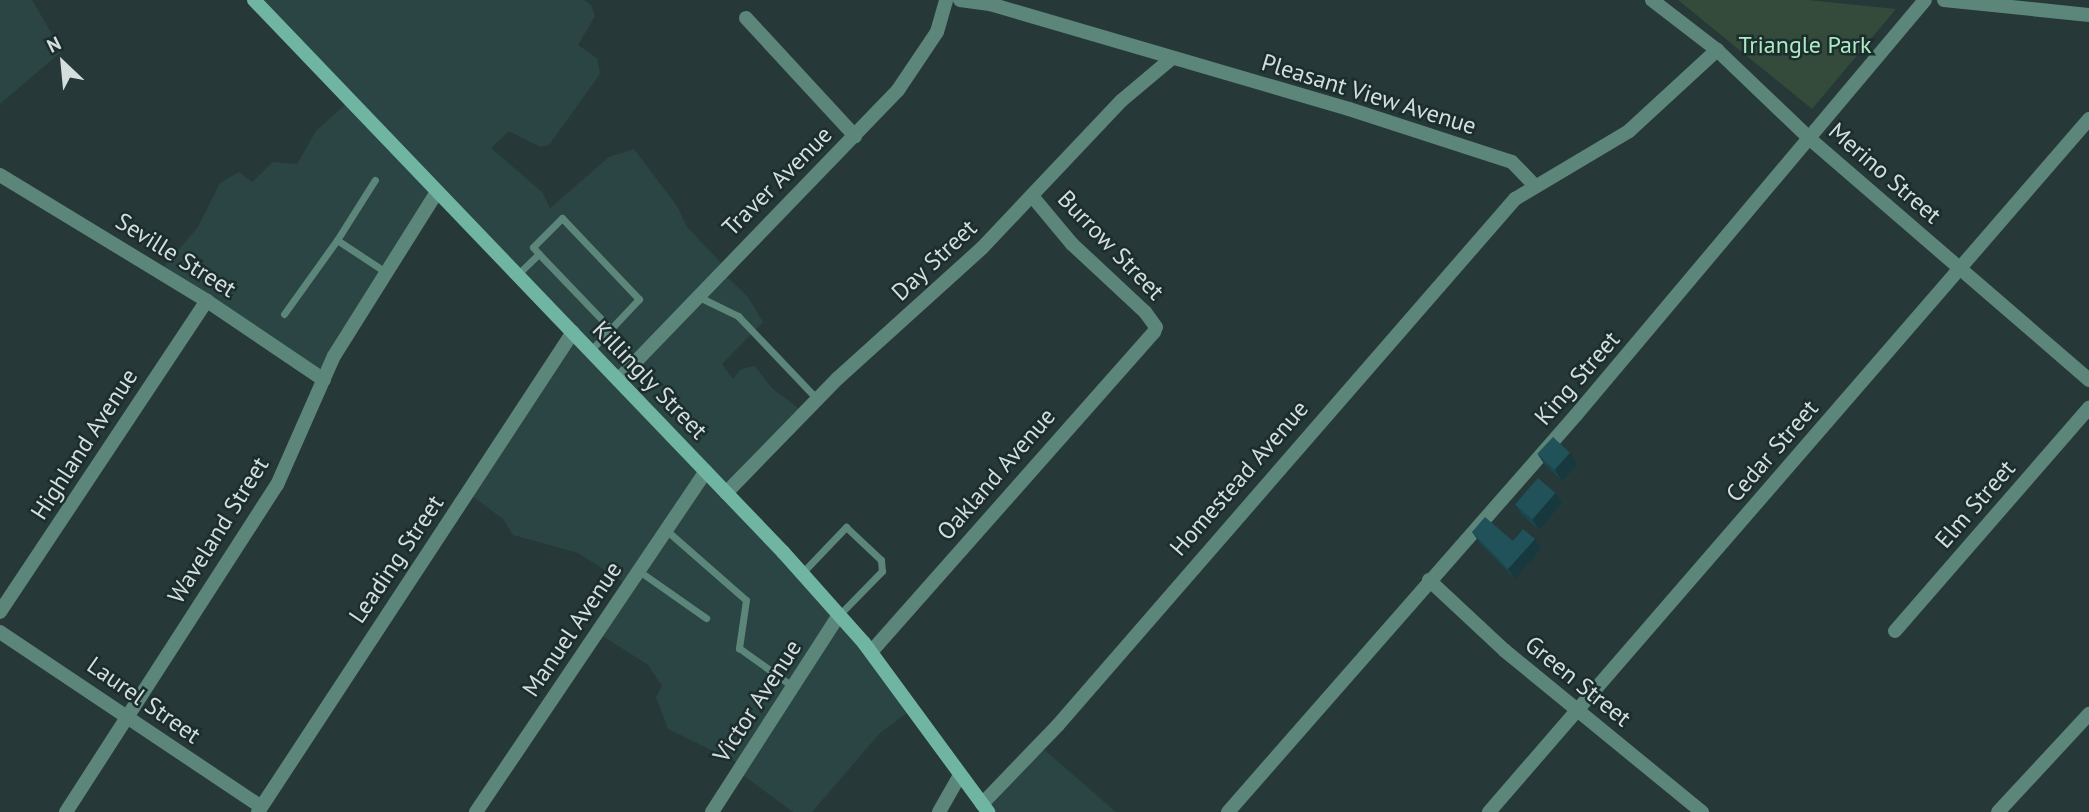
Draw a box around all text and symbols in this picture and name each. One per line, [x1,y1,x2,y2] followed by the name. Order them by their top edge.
[28,28,98,98] north arrow
[43,31,65,58] text: N
[1738,31,1872,59] park label: Triangle Park
[1257,47,1481,141] street label: Pleasant View Avenue
[1823,116,1947,230] street label: Merino Street
[716,120,838,242] street label: Traver Avenue
[1052,184,1170,306] street label: Burrow Street
[111,207,241,303] street label: Seville Street
[885,213,983,307] street label: Day Street
[586,315,714,445] street label: Killingly Street
[1528,325,1626,431] street label: King Street
[24,363,144,525] street label: Highland Avenue
[1164,394,1314,562] street label: Homestead Avenue
[1720,394,1824,508] street label: Cedar Street
[931,402,1061,546] street label: Oakland Avenue
[162,452,274,608] street label: Waveland Street
[1929,454,2021,554] street label: Elm Street
[343,490,449,628] street label: Leading Street
[516,556,628,702] street label: Manuel Avenue
[1519,630,1637,732] street label: Green Street
[706,634,808,768] street label: Victor Avenue
[82,650,206,750] street label: Laurel Street

